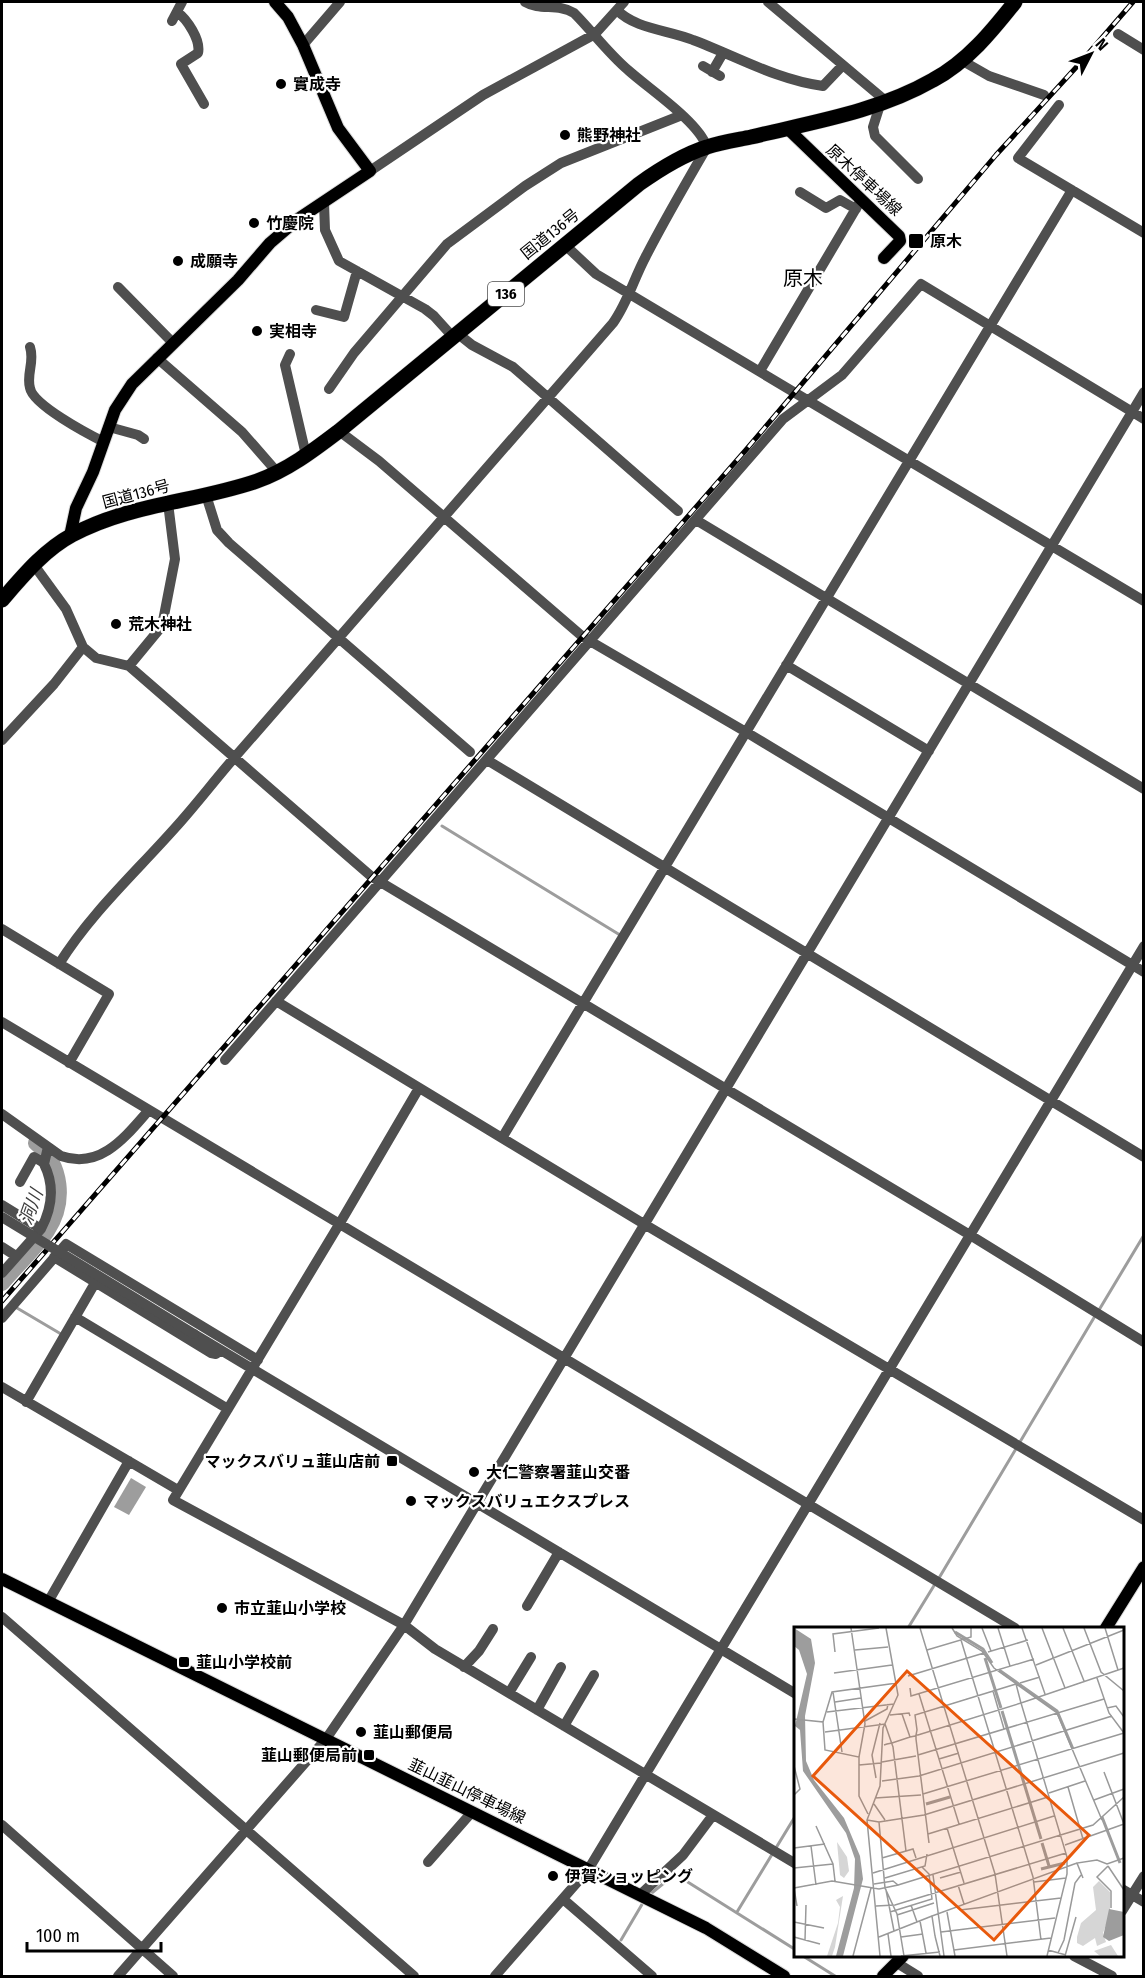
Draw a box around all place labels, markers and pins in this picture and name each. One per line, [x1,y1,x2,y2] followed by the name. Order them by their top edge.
[293,75,341,94] place label: 實成寺
[274,77,288,91] marker: 實成寺
[577,126,641,145] place label: 熊野神社
[558,128,572,142] marker: 熊野神社
[266,214,314,233] place label: 竹慶院
[247,216,261,230] marker: 竹慶院
[907,232,925,250] marker: 原木
[930,232,962,251] place label: 原木
[190,252,238,271] place label: 成願寺
[171,254,185,268] marker: 成願寺
[269,322,317,341] place label: 実相寺
[250,324,264,338] marker: 実相寺
[128,615,192,634] place label: 荒木神社
[109,617,123,631] marker: 荒木神社
[204,1452,380,1471] place label: マックスバリュ韮山店前
[385,1454,399,1468] marker: マックスバリュ韮山店前
[486,1463,630,1482] place label: 大仁警察署韮山交番
[467,1465,481,1479] marker: 大仁警察署韮山交番
[423,1492,630,1511] place label: マックスバリュエクスプレス
[404,1494,418,1508] marker: マックスバリュエクスプレス
[234,1599,346,1618] place label: 市立韮山小学校
[215,1601,229,1615] marker: 市立韮山小学校
[196,1653,292,1672] place label: 韮山小学校前
[177,1655,191,1669] marker: 韮山小学校前
[373,1723,453,1742] place label: 韮山郵便局
[354,1725,368,1739] marker: 韮山郵便局
[261,1746,357,1765] place label: 韮山郵便局前
[362,1748,376,1762] marker: 韮山郵便局前
[564,1867,693,1886] place label: 伊賀ショッピング
[546,1869,560,1883] marker: 伊賀ショッピング

